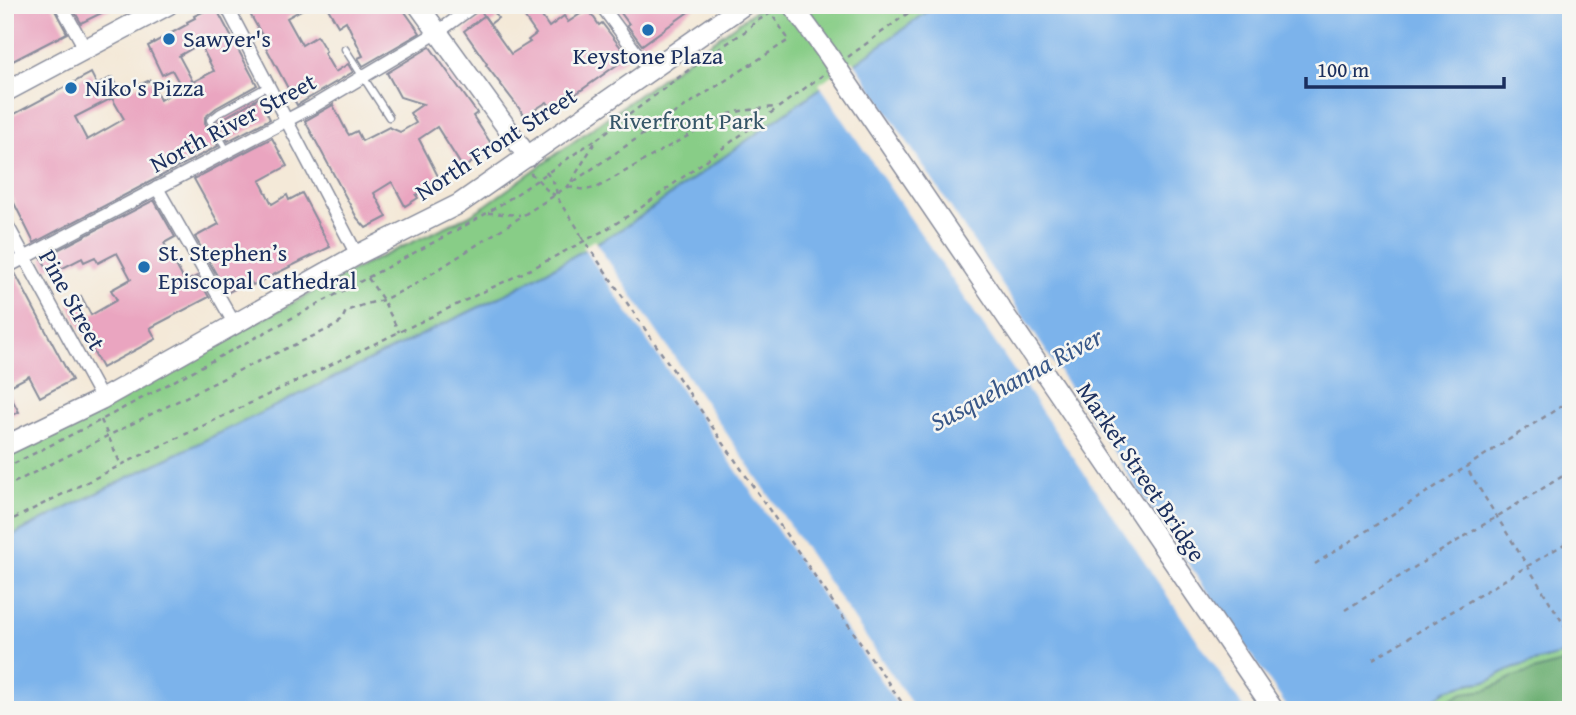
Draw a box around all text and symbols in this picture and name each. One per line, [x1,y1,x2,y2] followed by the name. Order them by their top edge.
[183,21,271,56] place label: Sawyer's
[640,22,656,38] marker: Keystone Plaza
[161,31,177,47] marker: Sawyer's
[573,38,724,73] place label: Keystone Plaza
[1306,46,1504,90] scale bar
[1317,54,1369,85] text: 100 m
[143,64,323,181] street label: North River Street
[85,70,205,105] place label: Niko's Pizza
[408,78,584,209] street label: North Front Street
[63,80,79,96] marker: Niko's Pizza
[609,103,766,138] park label: Riverfront Park
[158,235,357,298] place label: St. Stephen’s Episcopal Cathedral
[30,243,115,357] street label: Pine Street
[136,259,152,275] marker: St. Stephen’s Episcopal Cathedral
[922,316,1110,441] water label: Susquehanna River
[1068,375,1215,569] street label: Market Street Bridge

